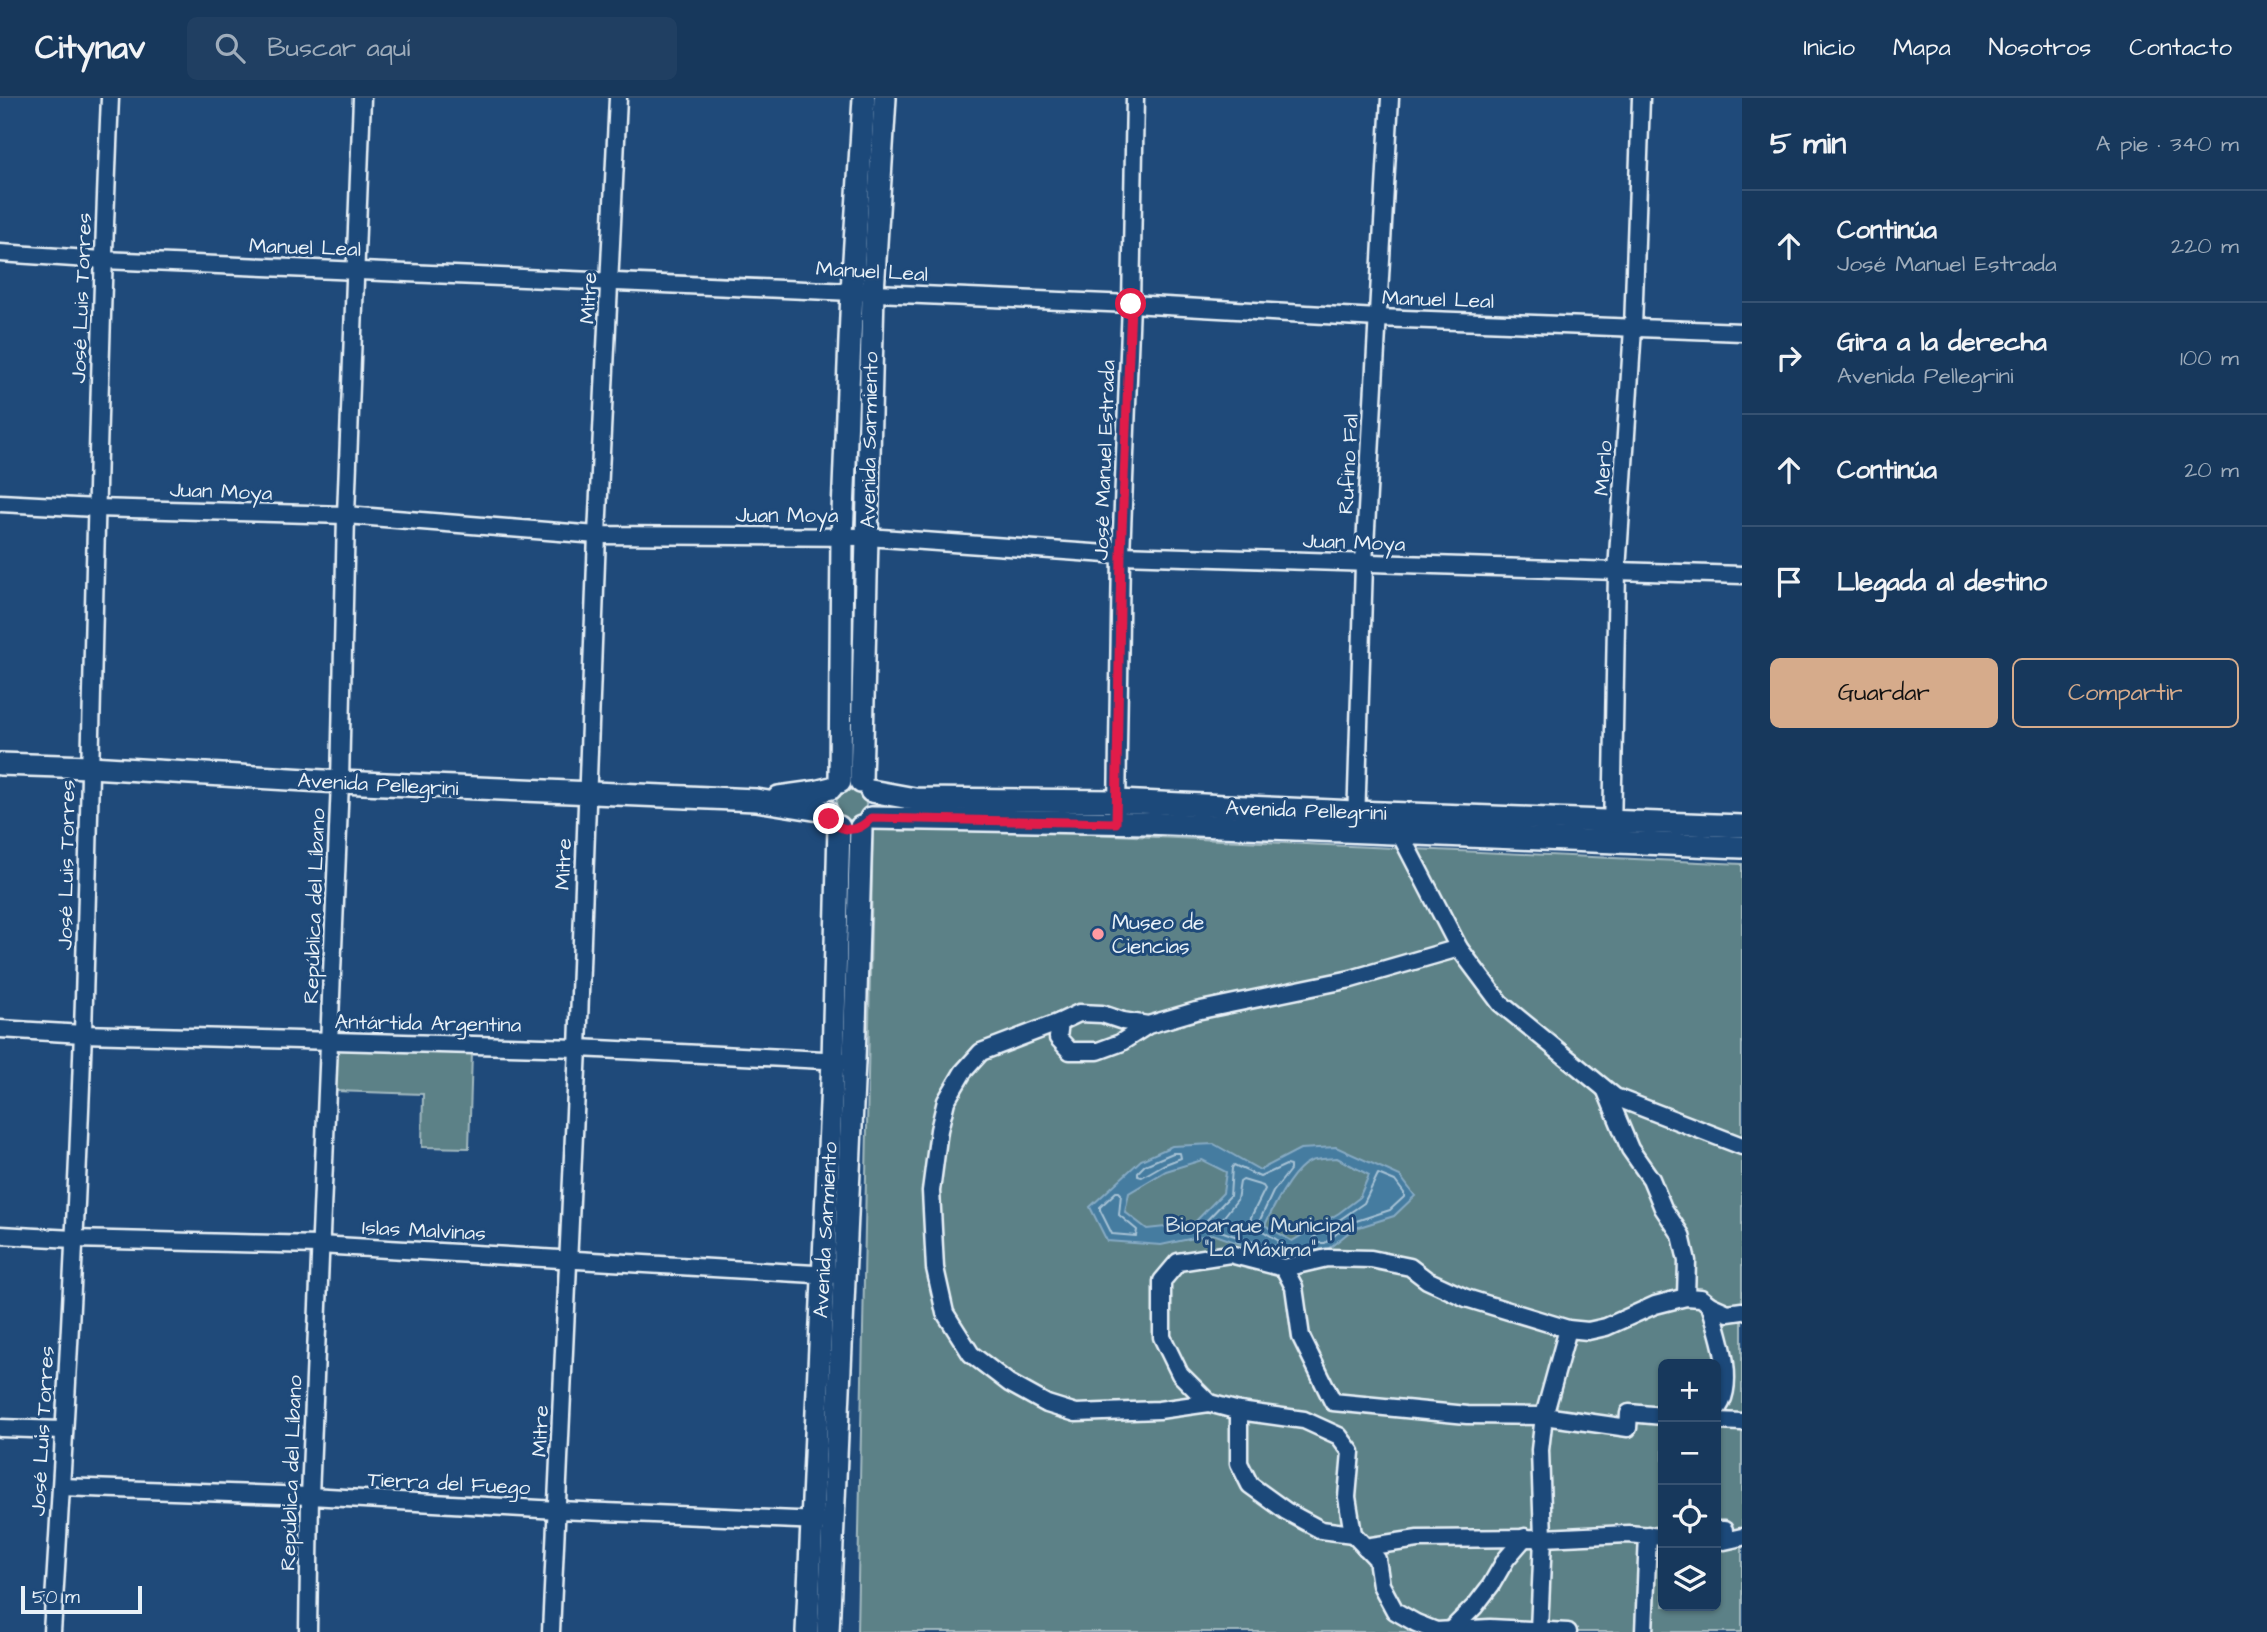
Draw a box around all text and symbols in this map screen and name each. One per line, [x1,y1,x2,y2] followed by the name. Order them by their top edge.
[187,17,677,80] search box
[35,25,145,71] text: Citynav
[211,29,249,67] icon: search
[267,30,410,66] text: Buscar aquí
[1803,31,1855,65] text: Inicio
[1893,31,1951,65] text: Mapa
[1989,31,2091,65] text: Nosotros
[2129,31,2232,65] text: Contacto
[1770,123,1846,165] text: 5 min
[2096,128,2239,160] text: A pie · 340 m
[64,212,99,384] street label: José Luis Torres
[1837,212,1937,248] text: Continúa
[1770,227,1808,265] icon: ahead
[2171,230,2239,262] text: 220 m
[248,231,362,264] street label: Manuel Leal
[1837,248,2057,280] text: José Manuel Estrada
[815,254,929,289] street label: Manuel Leal
[573,271,604,325] street label: Mitre
[1381,283,1495,316] street label: Manuel Leal
[1115,288,1146,319] route start
[1837,324,2047,360] text: Gira a la derecha
[1770,339,1808,377] icon: right
[2180,342,2239,374] text: 100 m
[853,351,886,529] street label: Avenida Sarmiento
[1087,359,1123,561] street label: José Manuel Estrada
[1837,360,2014,392] text: Avenida Pellegrini
[1331,413,1366,515] street label: Rufino Fal
[1587,439,1620,497] street label: Merlo
[1770,451,1808,489] icon: ahead
[1837,452,1937,488] text: Continúa
[2184,454,2239,486] text: 20 m
[169,475,273,510] street label: Juan Moya
[736,501,839,532] street label: Juan Moya
[1302,526,1406,561] street label: Juan Moya
[1770,563,1808,601] icon: arrive
[1837,564,2047,600] text: Llegada al destino
[1770,658,1998,728] button: Guardar
[2012,658,2239,728] button: Compartir
[297,766,459,805] street label: Avenida Pellegrini
[51,779,82,951] street label: José Luis Torres
[1225,793,1387,830] street label: Avenida Pellegrini
[813,803,844,834] route end
[297,808,333,1004] street label: República del Líbano
[548,838,579,891] street label: Mitre
[1112,908,1204,961] place label: Museo de Ciencias
[1090,926,1106,942] marker: Museo de Ciencias
[334,1007,522,1042] street label: Antártida Argentina
[806,1141,845,1319] street label: Avenida Sarmiento
[1166,1211,1354,1264] park label: Bioparque Municipal “La Máxima”
[361,1213,487,1248] street label: Islas Malvinas
[24,1345,61,1517] street label: José Luis Torres
[1658,1359,1721,1611] map controls
[1658,1359,1721,1422] button: +
[274,1375,310,1571] street label: República del Líbano
[525,1405,556,1458] street label: Mitre
[1658,1422,1721,1485] button: −
[367,1465,531,1504] street label: Tierra del Fuego
[1658,1485,1721,1548] button: locate
[1658,1548,1721,1611] button: layers
[21,1583,142,1615] scale bar
[32,1584,80,1611] text: 50 m

